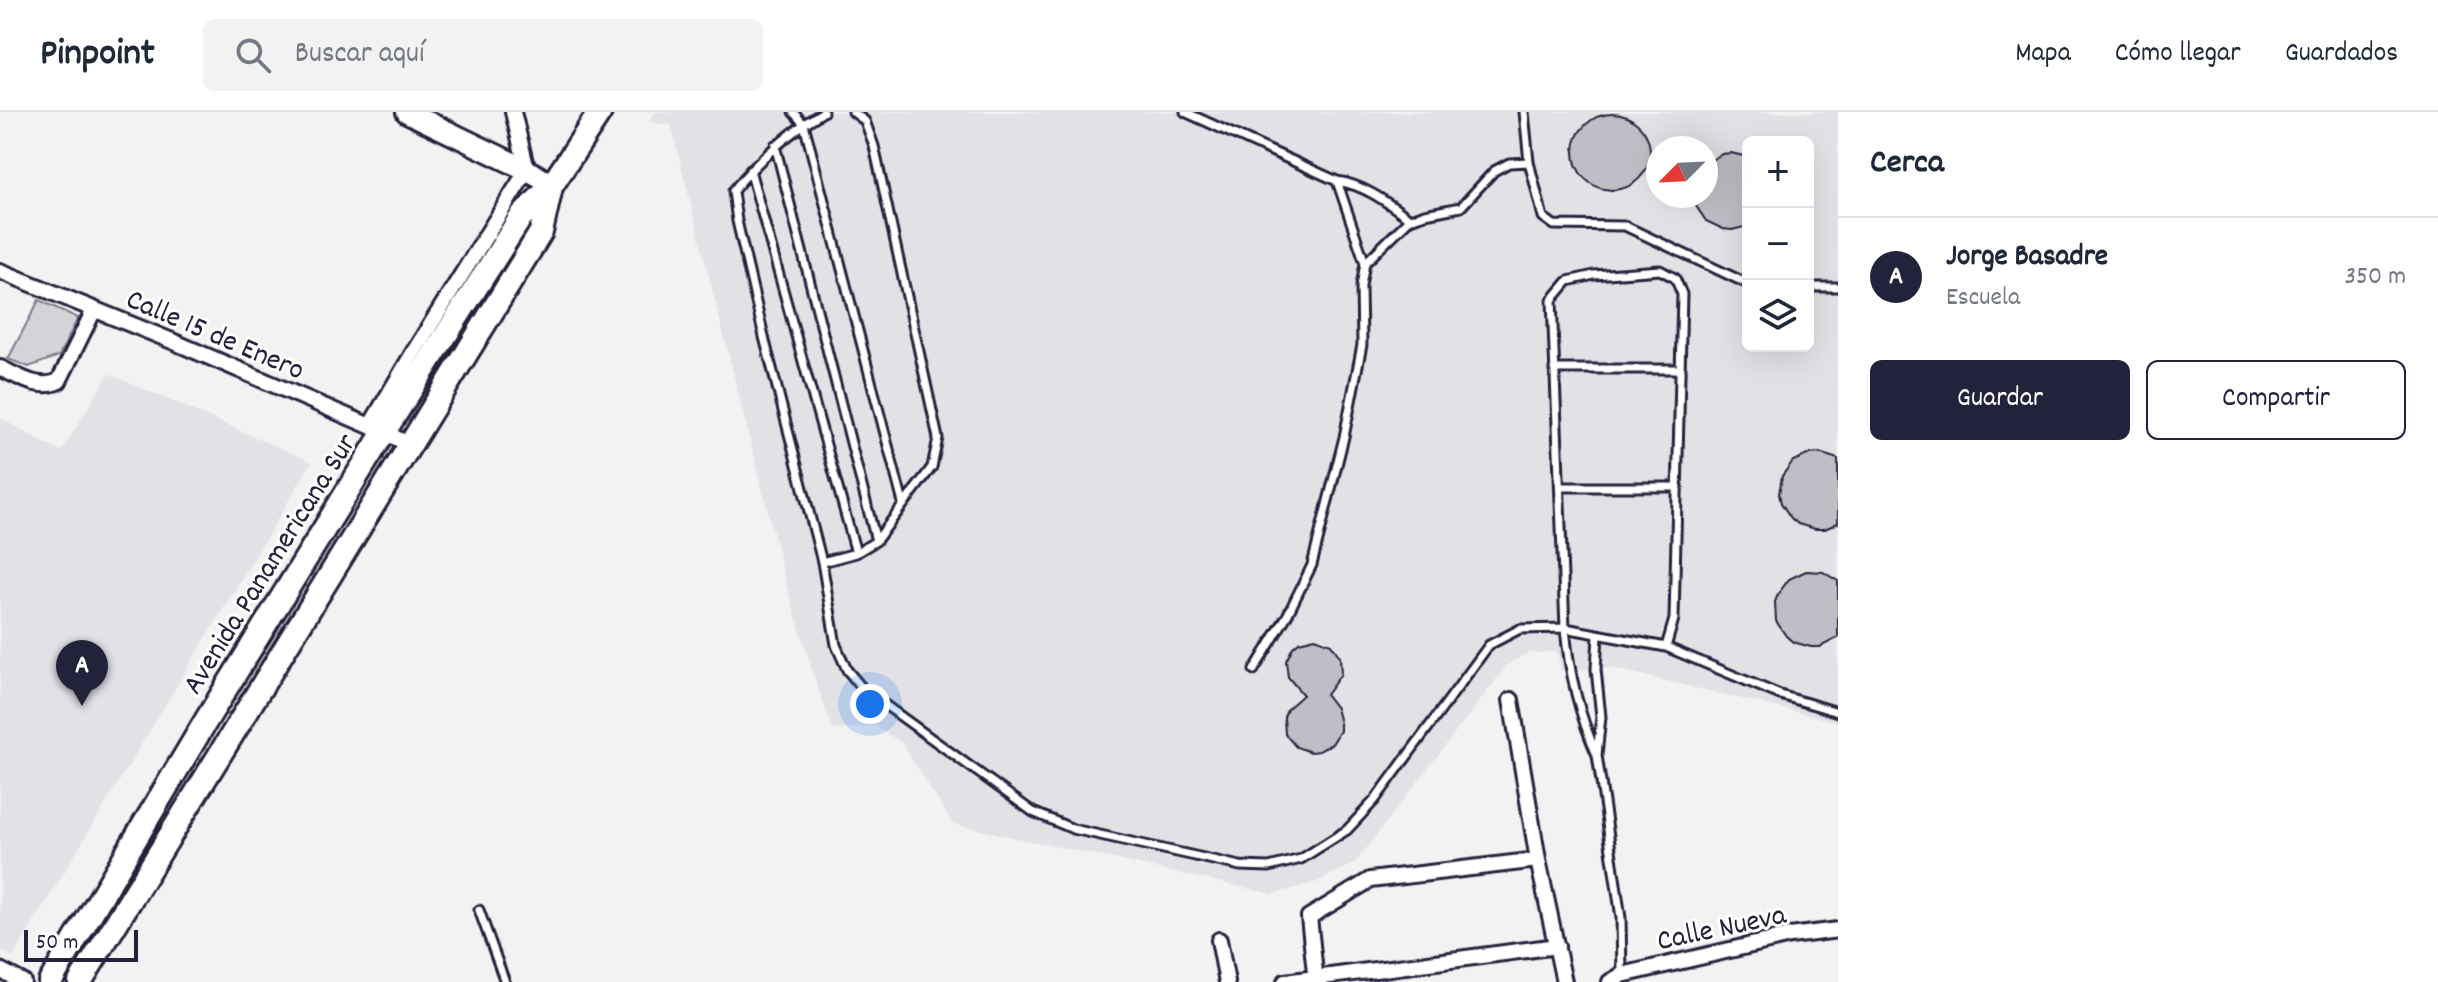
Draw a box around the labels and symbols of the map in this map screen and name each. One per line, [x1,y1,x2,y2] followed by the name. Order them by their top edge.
[1646,136,1718,208] north arrow
[118,280,310,394] street label: Calle 15 de Enero
[174,426,370,704] street label: Avenida Panamericana Sur
[56,640,108,706] pin: A
[850,684,890,724] your location
[1654,896,1791,965] street label: Calle Nueva
[24,926,138,962] scale bar

